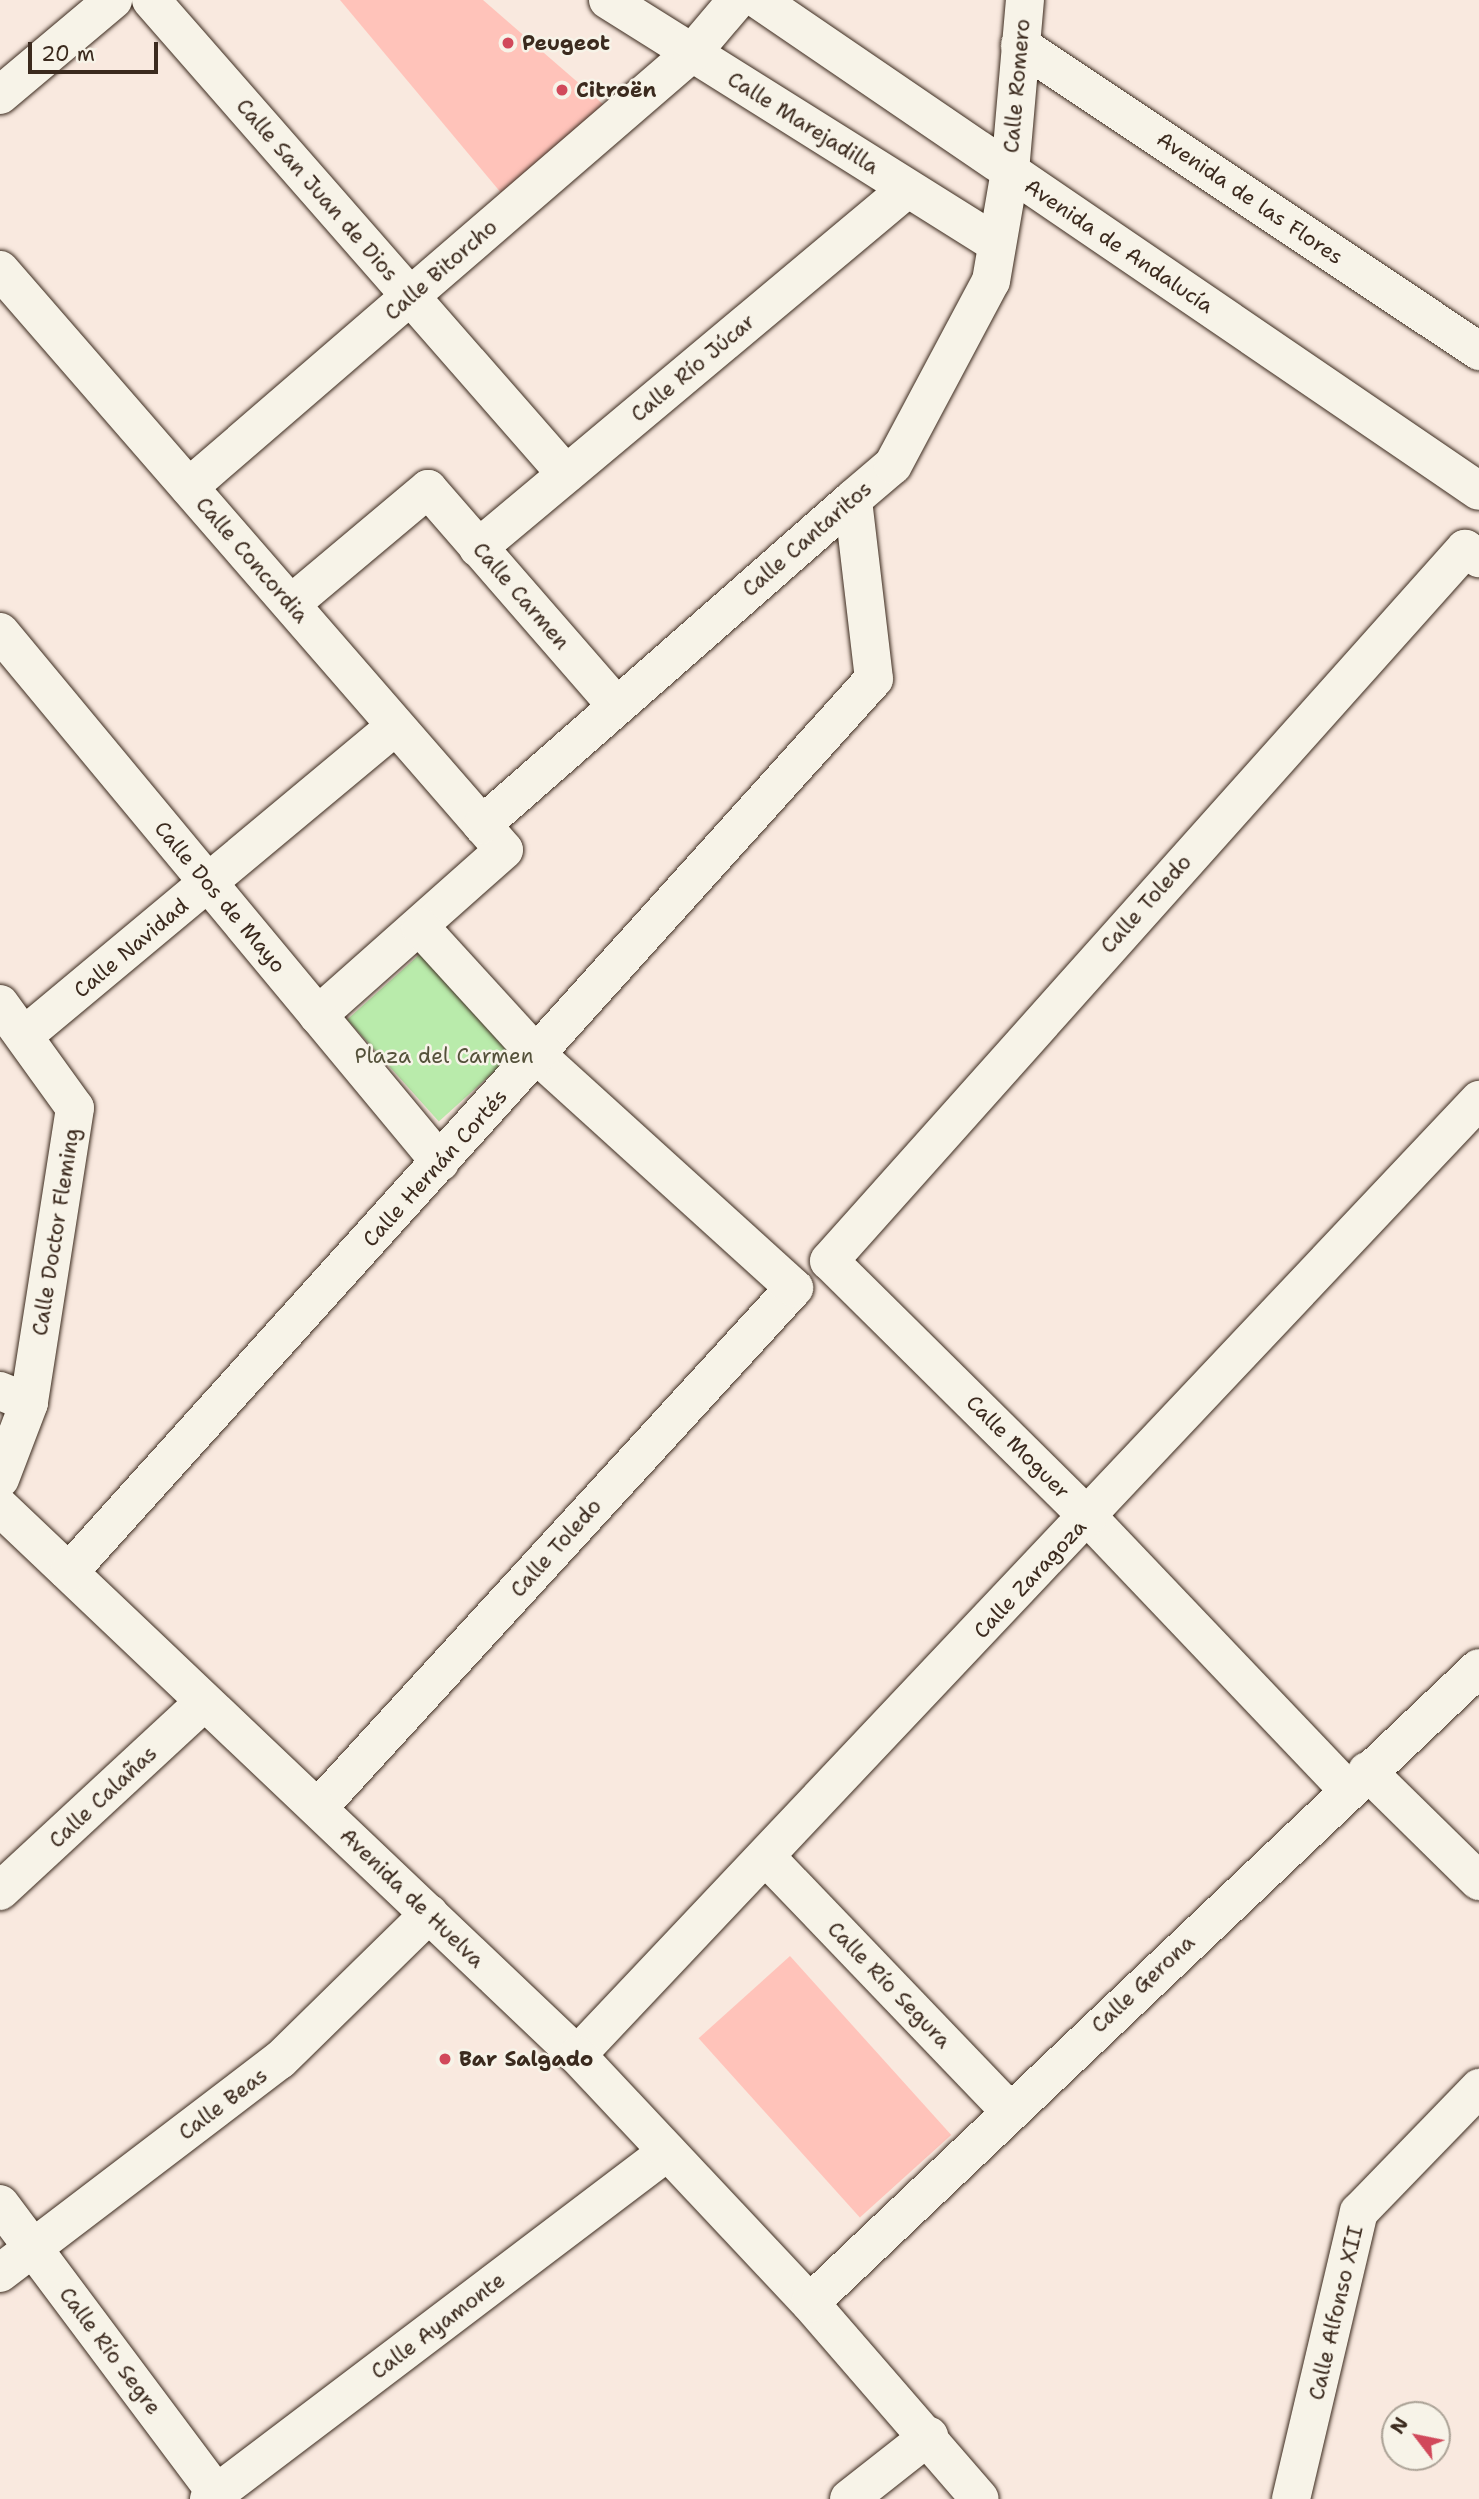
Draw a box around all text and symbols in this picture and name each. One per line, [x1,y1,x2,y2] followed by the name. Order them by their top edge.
[999,18,1035,154] street label: Calle Romero
[32,28,161,72] scale bar
[522,30,610,56] place label: Peugeot
[500,35,516,51] marker: Peugeot
[41,40,95,68] text: 20 m
[723,66,883,180] street label: Calle Marejadilla
[576,77,656,103] place label: Citroën
[554,82,570,98] marker: Citroën
[231,94,403,286] street label: Calle San Juan de Dios
[1152,126,1348,270] street label: Avenida de las Flores
[1020,173,1218,319] street label: Avenida de Andalucía
[380,214,502,326] street label: Calle Bitorcho
[626,309,760,427] street label: Calle Río Júcar
[737,476,877,602] street label: Calle Cantaritos
[191,492,313,628] street label: Calle Concordia
[467,537,575,655] street label: Calle Carmen
[149,816,291,978] street label: Calle Dos de Mayo
[1095,850,1197,958] street label: Calle Toledo
[69,893,193,1003] street label: Calle Navidad
[354,1043,534,1069] park label: Plaza del Carmen
[358,1084,512,1252] street label: Calle Hernán Cortés
[27,1126,85,1338] street label: Calle Doctor Fleming
[961,1390,1075,1504] street label: Calle Moguer
[505,1494,607,1602] street label: Calle Toledo
[968,1514,1092,1644] street label: Calle Zaragoza
[44,1741,162,1853] street label: Calle Calañas
[335,1823,489,1973] street label: Avenida de Huelva
[822,1916,956,2054] street label: Calle Río Segura
[1086,1930,1200,2038] street label: Calle Gerona
[459,2046,593,2072] place label: Bar Salgado
[437,2051,453,2067] marker: Bar Salgado
[174,2063,272,2145] street label: Calle Beas
[1304,2223,1368,2403] street label: Calle Alfonso XII
[366,2267,510,2385] street label: Calle Ayamonte
[54,2282,166,2420] street label: Calle Río Segre
[1381,2401,1451,2471] north arrow
[1385,2413,1414,2439] text: N

